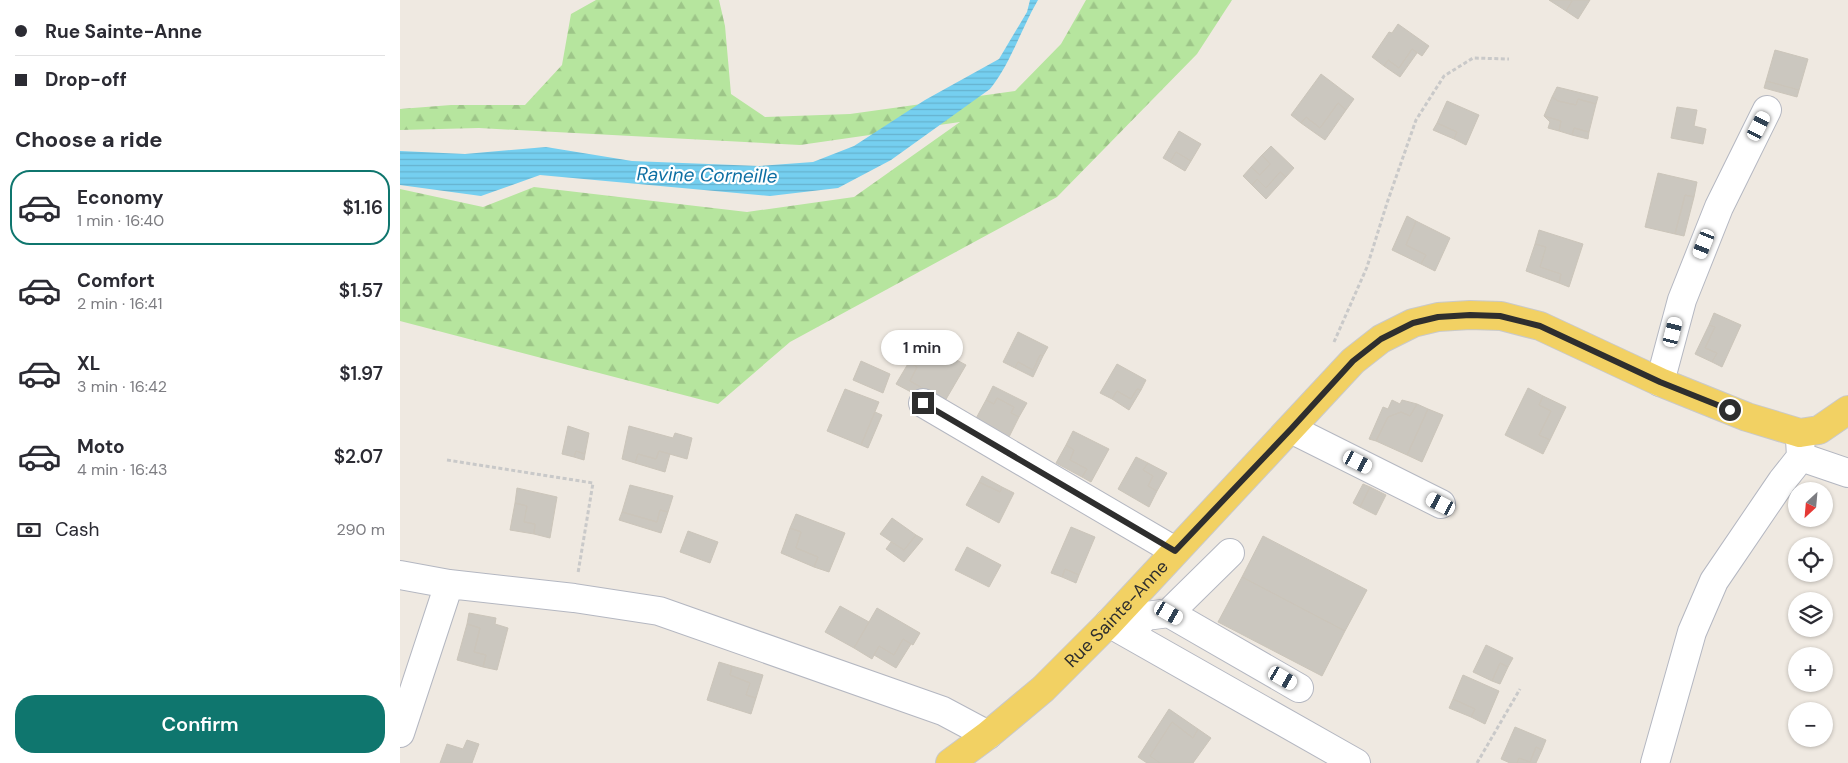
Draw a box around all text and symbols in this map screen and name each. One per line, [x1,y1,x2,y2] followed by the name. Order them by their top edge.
[45,19,202,44] text: Rue Sainte-Anne
[45,67,127,92] text: Drop-off
[1745,109,1772,143] car
[15,125,163,154] text: Choose a ride
[636,161,778,189] water label: Ravine Corneille
[17,185,62,230] icon: car
[77,185,164,210] text: Economy
[342,195,383,220] text: $1.16
[77,210,164,231] text: 1 min · 16:40
[1691,227,1716,261] car
[17,268,62,313] icon: car
[77,268,155,293] text: Comfort
[339,278,383,303] text: $1.57
[77,293,162,314] text: 2 min · 16:41
[1662,316,1683,348] car
[882,330,964,366] callout: 1 min
[903,337,941,358] text: 1 min
[17,351,62,396] icon: car
[77,351,100,376] text: XL
[339,361,383,386] text: $1.97
[77,376,167,397] text: 3 min · 16:42
[912,392,934,414] route end
[1719,399,1741,421] route start
[17,434,62,479] icon: car
[77,434,125,459] text: Moto
[334,444,383,469] text: $2.07
[1341,449,1374,475] car
[77,459,167,480] text: 4 min · 16:43
[1788,482,1832,528] north arrow
[1788,482,1833,747] map controls
[1424,491,1457,517] car
[15,516,43,544] icon: cash
[55,517,99,542] text: Cash
[336,519,385,540] text: 290 m
[1788,537,1833,582] button: locate
[1059,555,1174,673] street label: Rue Sainte-Anne
[1788,592,1833,637] button: layers
[1152,599,1185,627] car
[1788,647,1833,692] button: +
[1266,664,1299,692] car
[15,695,385,753] button: Confirm
[1788,702,1833,747] button: −

